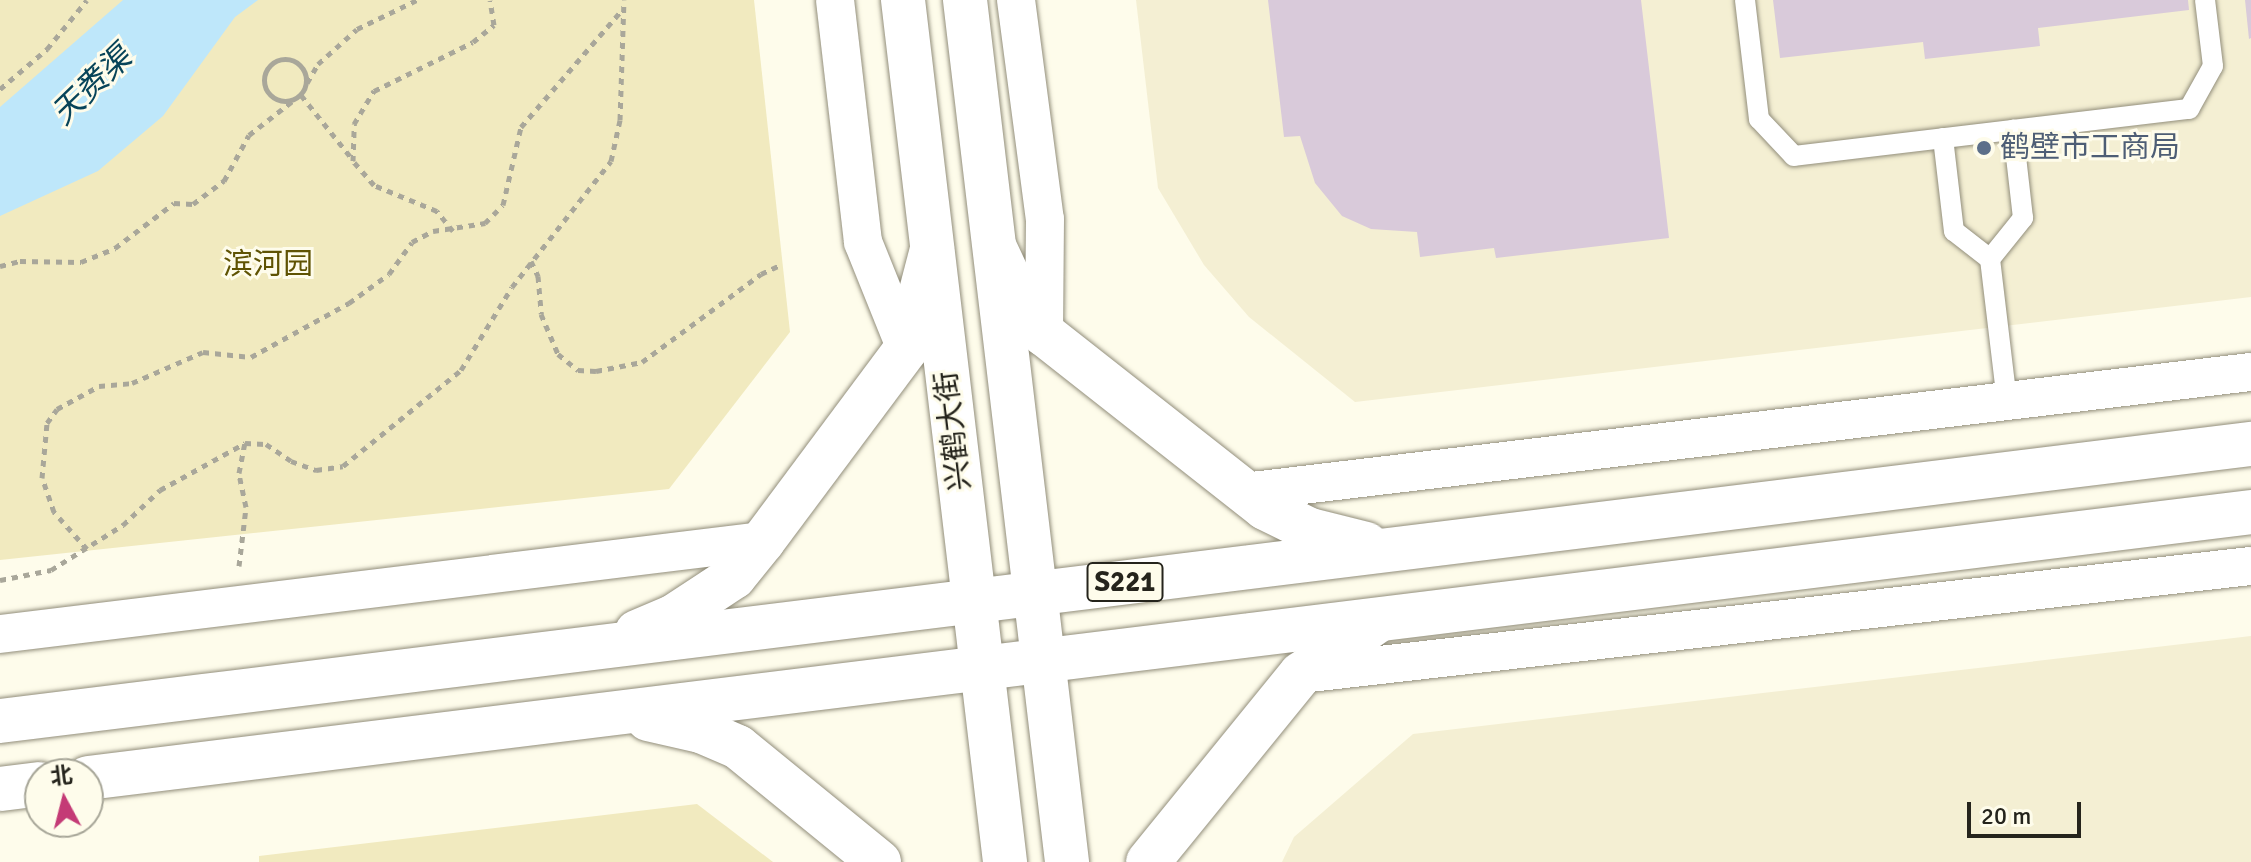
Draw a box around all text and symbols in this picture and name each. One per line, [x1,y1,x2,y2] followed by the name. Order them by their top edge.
[44,39,140,133] water label: 天赉渠
[2000,130,2180,166] place label: 鹤壁市工商局
[1975,139,1993,157] marker: 鹤壁市工商局
[223,247,313,283] park label: 滨河园
[929,369,979,493] street label: 兴鹤大街
[1085,558,1165,606] road number: S221
[24,758,104,838] north arrow
[49,761,74,790] text: 北
[1971,786,2085,836] scale bar
[1981,801,2031,831] text: 20 m

